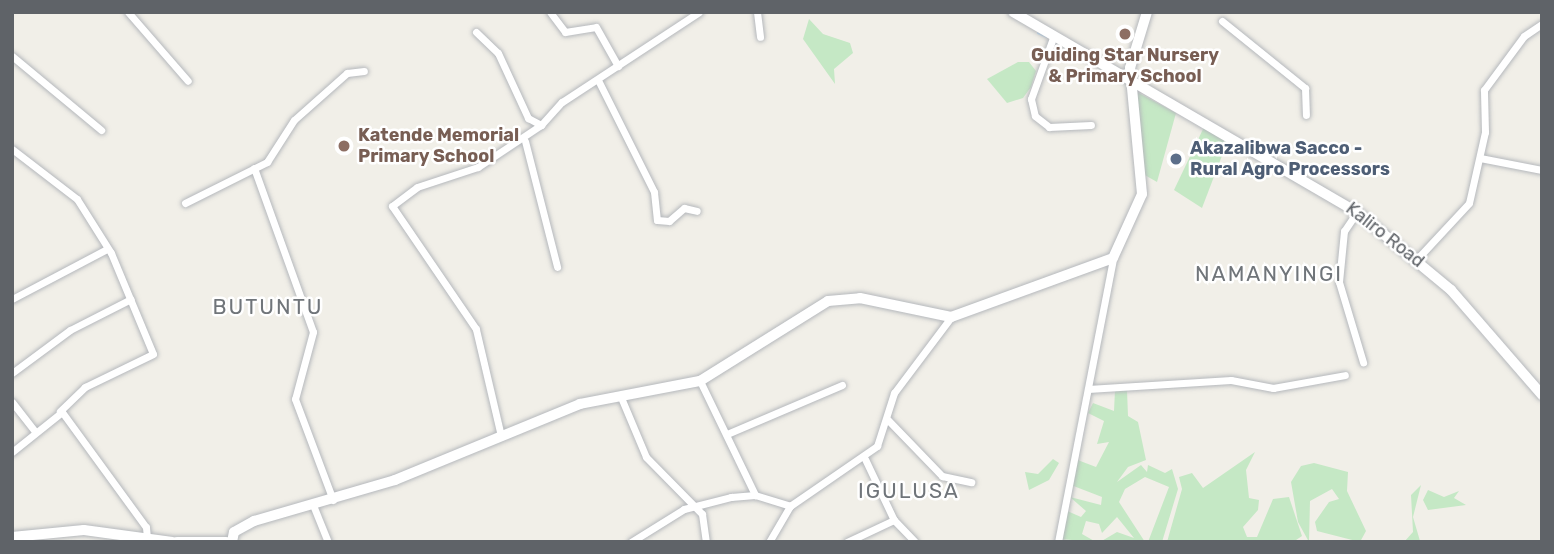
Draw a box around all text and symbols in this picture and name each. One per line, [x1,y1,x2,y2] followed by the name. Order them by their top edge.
[1117,26,1133,42] marker: Guiding Star Nursery & Primary School
[1031,45,1219,88] place label: Guiding Star Nursery & Primary School
[358,125,519,168] place label: Katende Memorial Primary School
[336,138,352,154] marker: Katende Memorial Primary School
[1190,138,1390,180] place label: Akazalibwa Sacco - Rural Agro Processors
[1168,151,1184,167] marker: Akazalibwa Sacco - Rural Agro Processors
[1342,198,1428,272] street label: Kaliro Road
[1196,261,1342,287] district label: NAMANYINGI
[213,294,323,320] district label: BUTUNTU
[859,478,959,504] district label: IGULUSA

